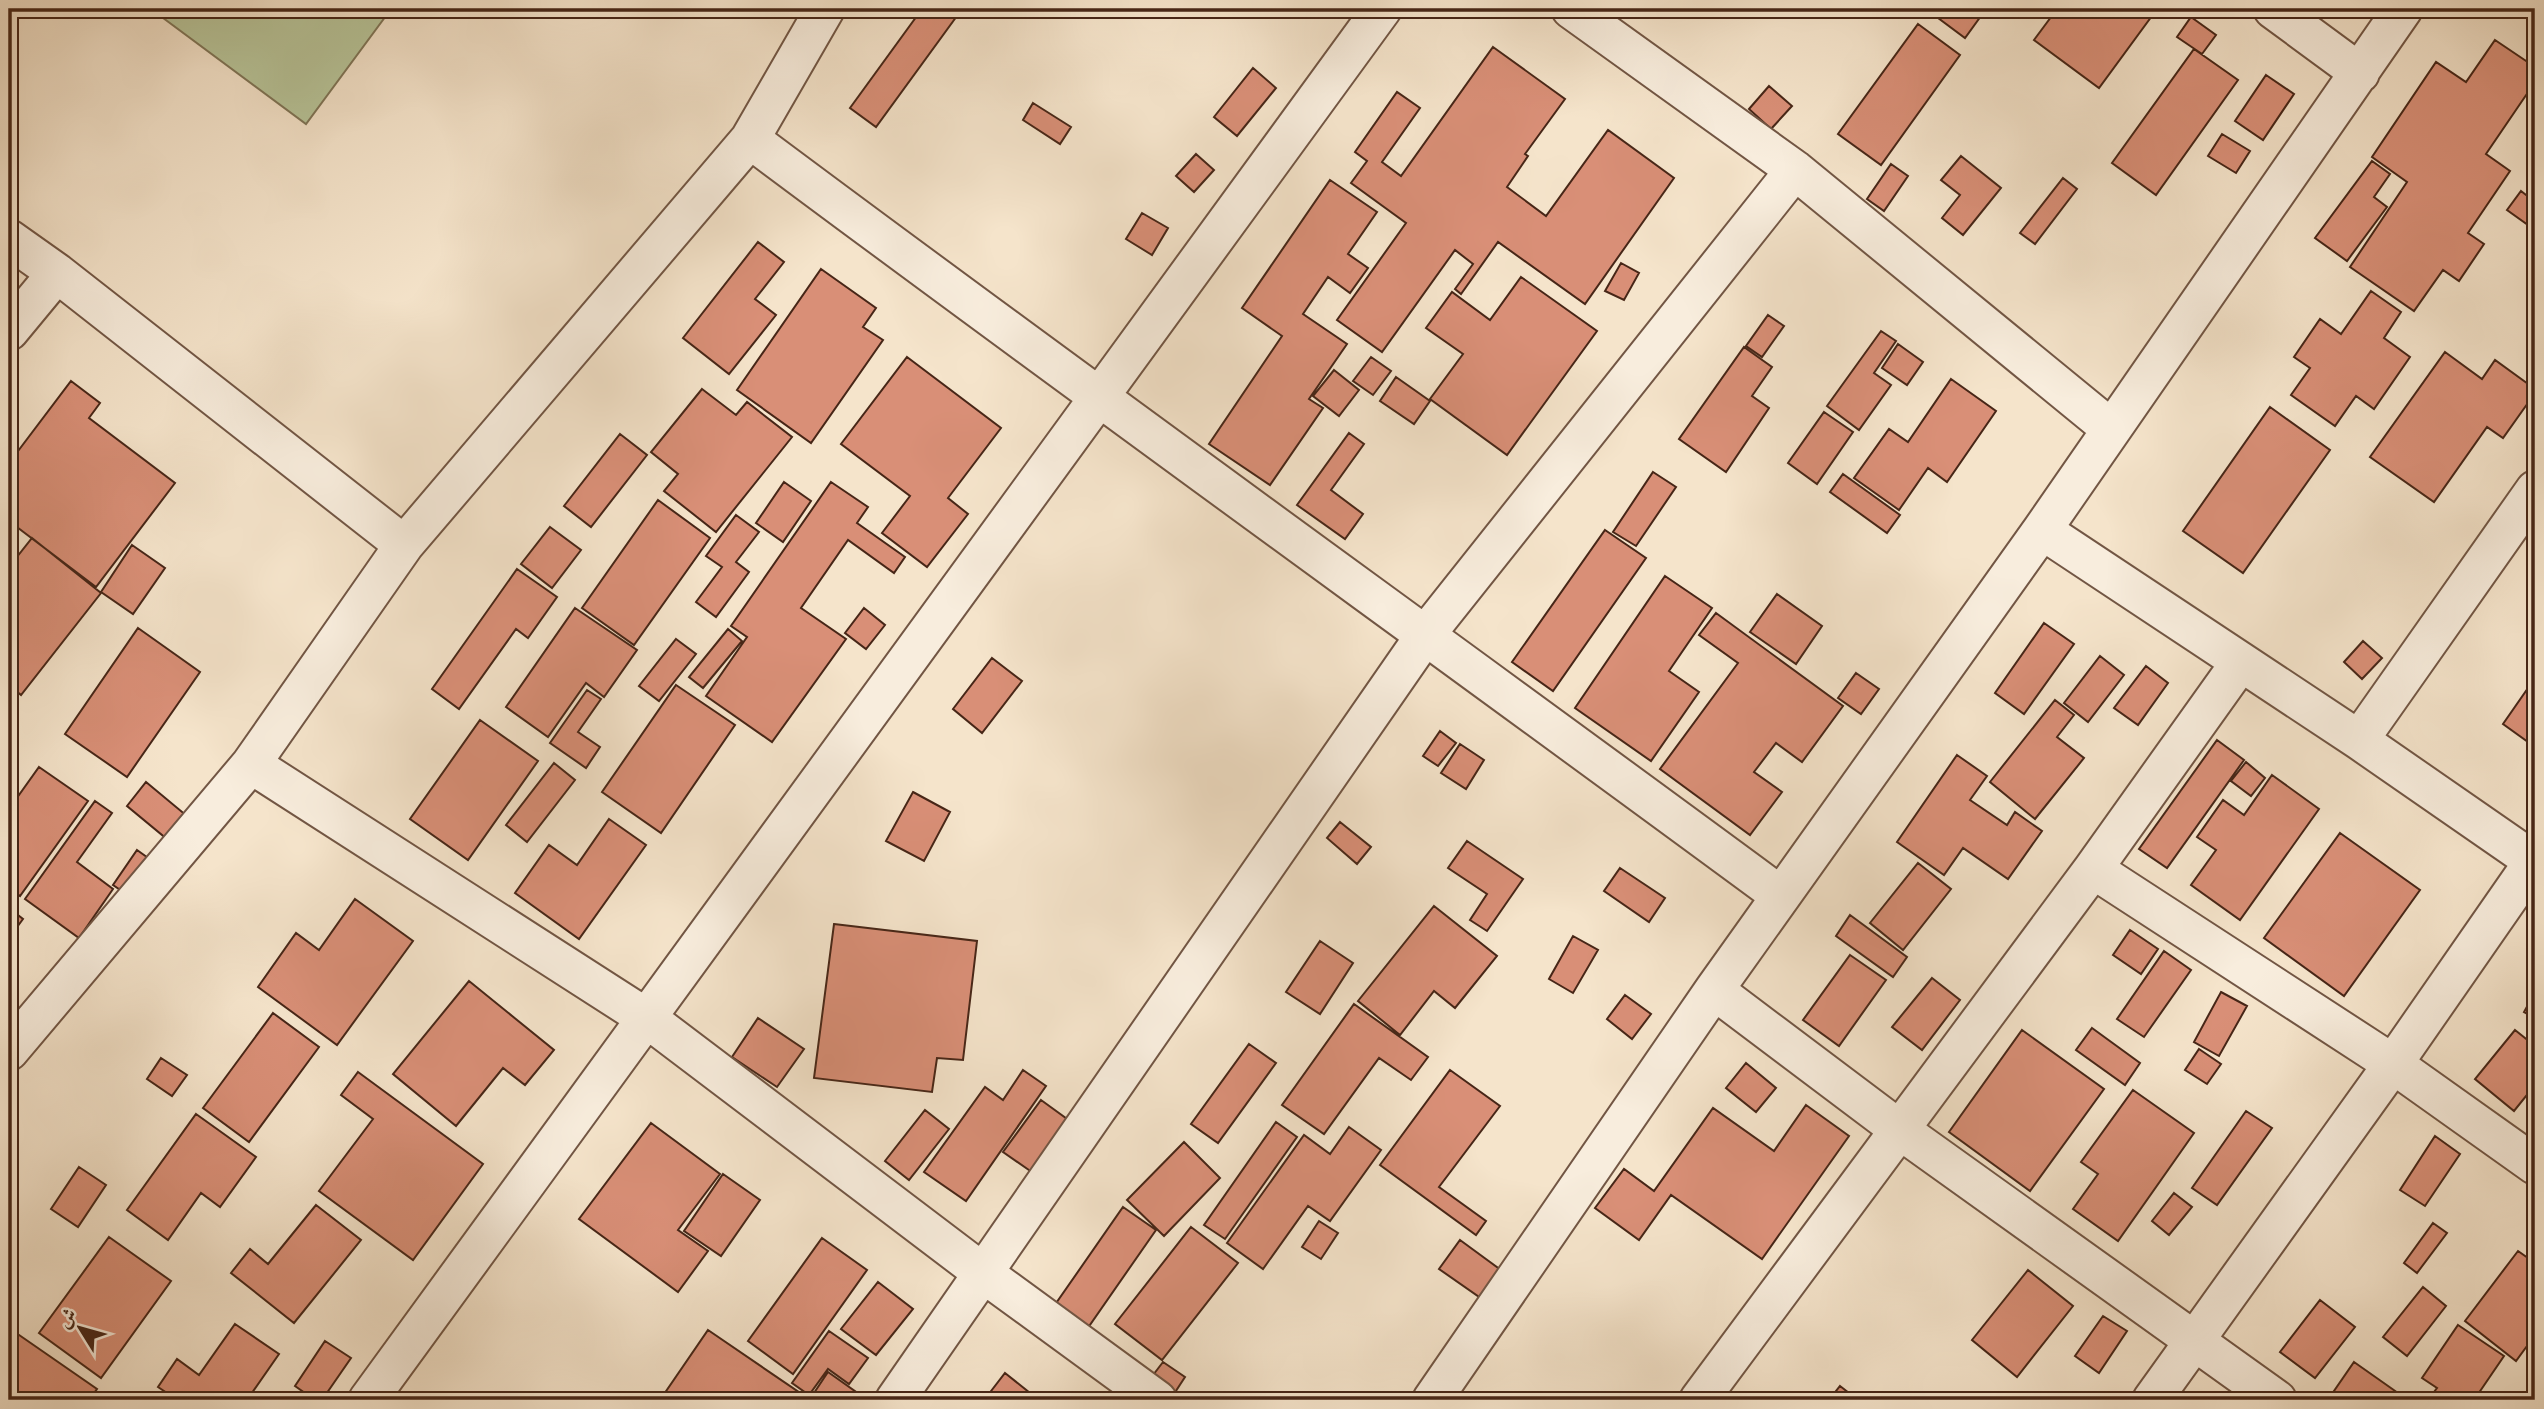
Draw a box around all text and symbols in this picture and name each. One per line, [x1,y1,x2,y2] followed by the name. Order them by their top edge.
[46,1294,116,1364] north arrow
[52,1304,84,1334] text: ش

